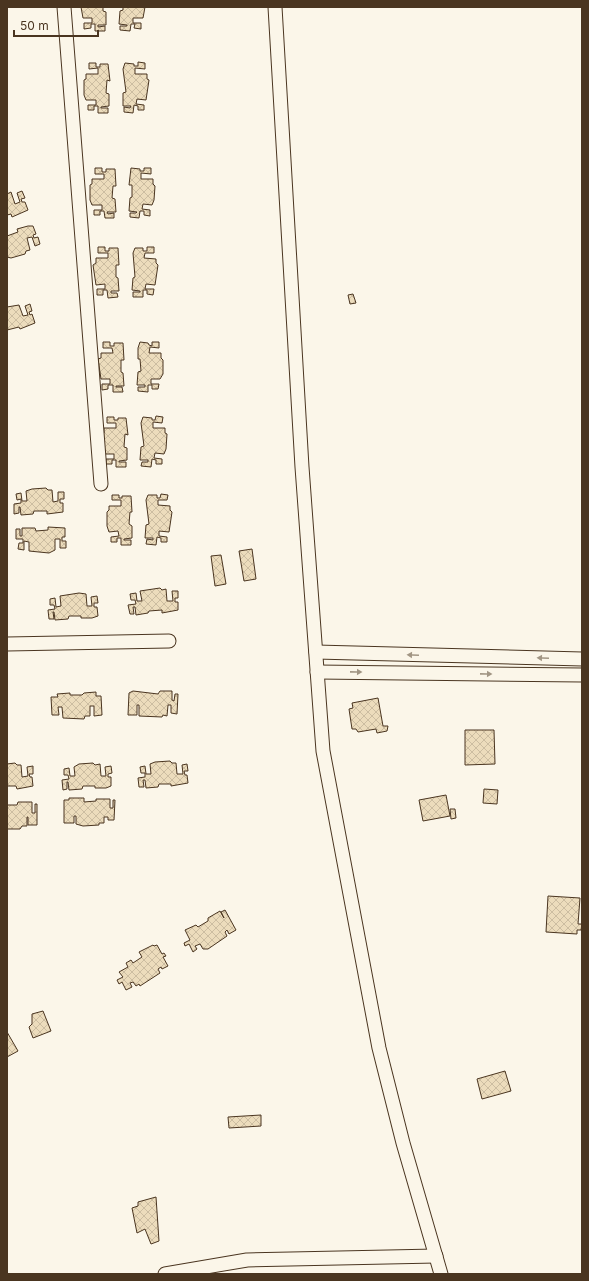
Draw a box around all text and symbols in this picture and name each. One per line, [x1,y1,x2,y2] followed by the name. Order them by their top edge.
[14,12,98,38] scale bar
[20,18,49,33] text: 50 m
[406,652,419,658] one-way arrow
[537,655,549,662] one-way arrow
[350,669,363,675] one-way arrow
[480,671,493,677] one-way arrow

